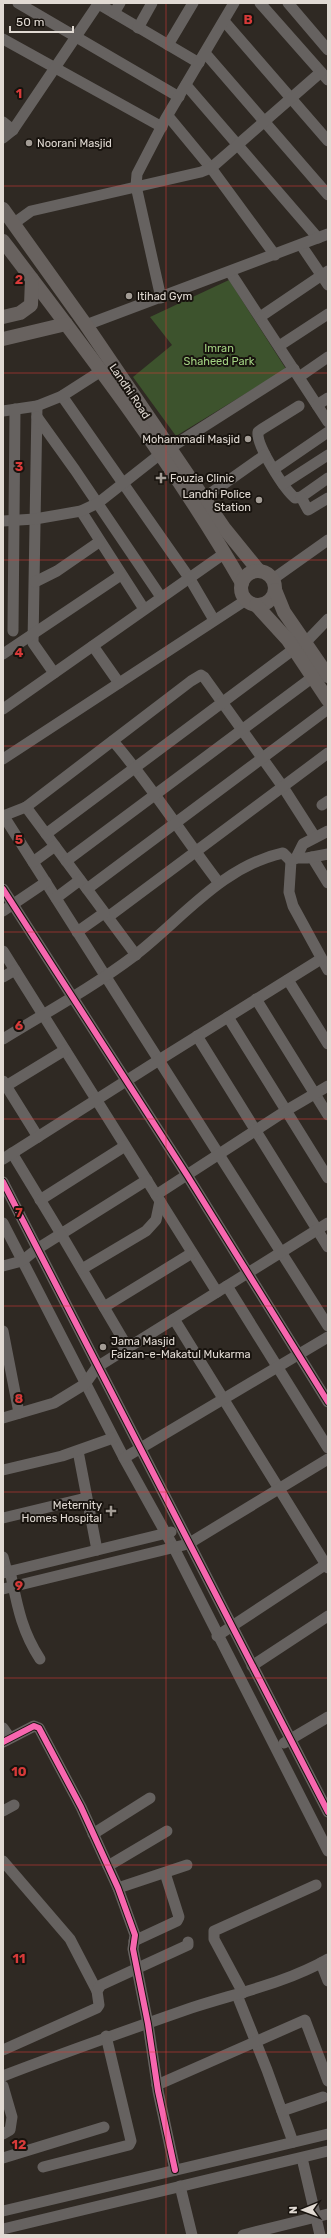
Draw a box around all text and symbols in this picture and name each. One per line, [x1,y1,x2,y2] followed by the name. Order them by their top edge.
[10,8,73,34] scale bar
[243,12,253,27] text: B
[16,15,44,29] text: 50 m
[16,86,22,101] text: 1
[37,137,112,150] place label: Noorani Masjid
[24,138,34,148] marker: Noorani Masjid
[15,272,23,287] text: 2
[137,290,193,303] place label: Itihad Gym
[124,291,134,301] marker: Itihad Gym
[184,342,255,368] park label: Imran Shaheed Park
[106,361,153,421] street label: Landhi Road
[142,433,240,446] place label: Mohammadi Masjid
[243,434,253,444] marker: Mohammadi Masjid
[15,459,24,474] text: 3
[155,472,167,484] marker: Fouzia Clinic
[170,472,234,485] place label: Fouzia Clinic
[183,488,251,514] place label: Landhi Police Station
[254,495,264,505] marker: Landhi Police Station
[15,645,24,660] text: 4
[15,832,23,847] text: 5
[15,1018,24,1033] text: 6
[15,1205,23,1220] text: 7
[111,1335,251,1361] place label: Jama Masjid Faizan-e-Makatul Mukarma
[98,1342,108,1352] marker: Jama Masjid Faizan-e-Makatul Mukarma
[15,1391,24,1406] text: 8
[22,1499,102,1525] place label: Meternity Homes Hospital
[105,1505,117,1517] marker: Meternity Homes Hospital
[15,1578,23,1593] text: 9
[11,1764,27,1779] text: 10
[13,1951,25,1966] text: 11
[12,2137,26,2152] text: 12
[283,2190,323,2230] north arrow
[287,2206,300,2214] text: N

